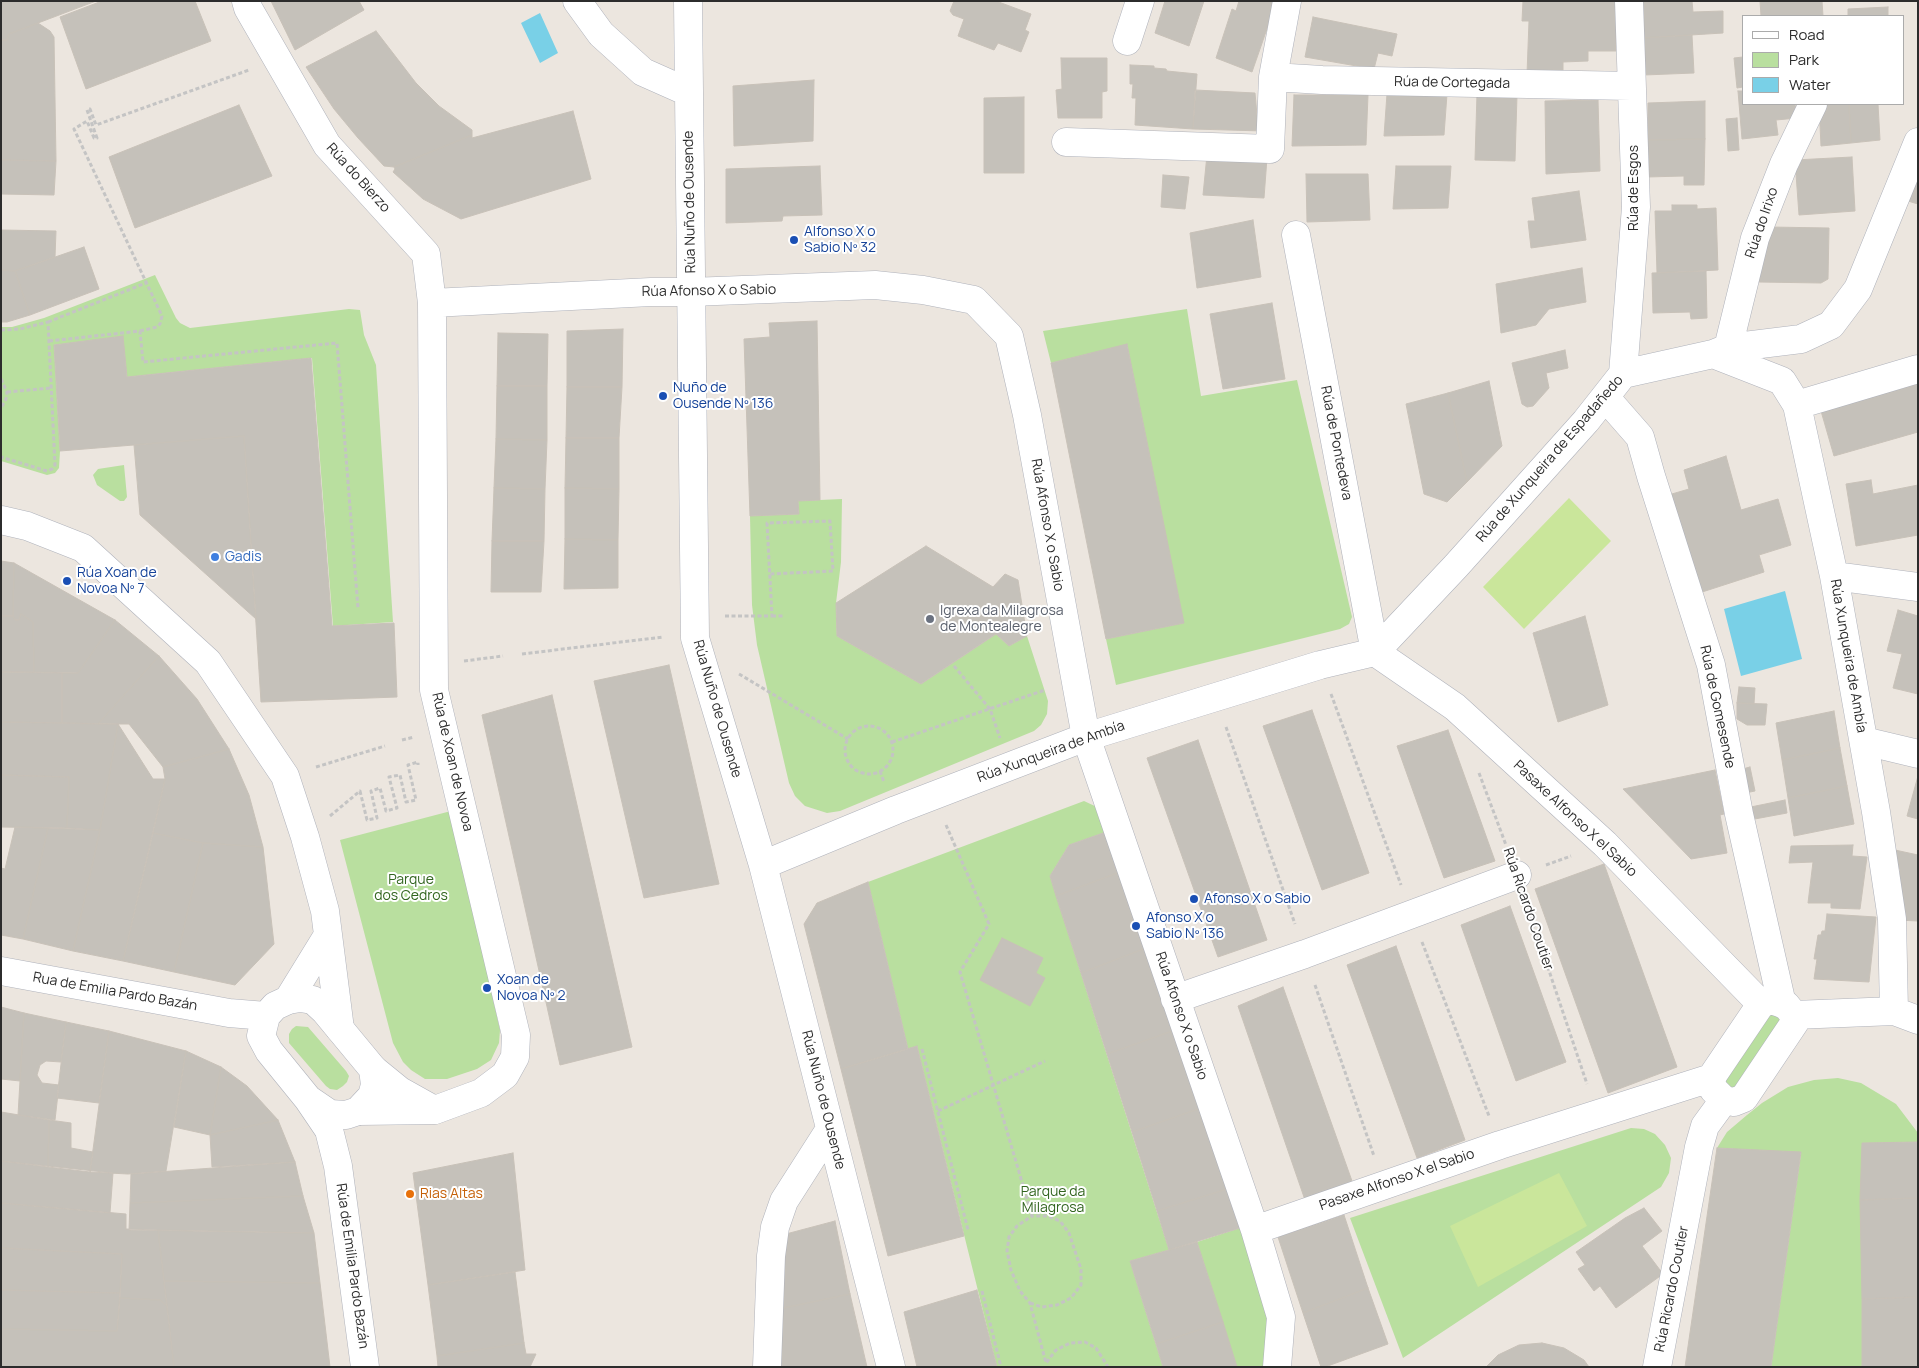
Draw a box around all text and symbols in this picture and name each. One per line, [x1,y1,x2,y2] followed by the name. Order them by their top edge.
[1742,15,1904,105] legend
[1789,24,1825,45] text: Road
[1789,49,1819,70] text: Park
[1394,74,1510,92] street label: Rúa de Cortegada
[1789,74,1831,95] text: Water
[680,130,700,274] street label: Rúa Nuño de Ousende
[323,140,393,216] street label: Rúa do Bierzo
[1626,145,1642,231] street label: Rúa de Esgos
[1742,185,1782,261] street label: Rúa do Irixo
[804,224,876,256] place label: Alfonso X o Sabio Nº 32
[788,234,800,246] marker: Alfonso X o Sabio Nº 32
[642,281,776,301] street label: Rúa Afonso X o Sabio
[1473,372,1627,546] street label: Rúa de Xunqueira de Espadañedo
[673,380,773,412] place label: Nuño de Ousende Nº 136
[1317,384,1355,502] street label: Rúa de Pontedeva
[657,390,669,402] marker: Nuño de Ousende Nº 136
[1027,457,1067,593] street label: Rúa Afonso X o Sabio
[225,549,262,565] place label: Gadis
[209,551,221,563] marker: Gadis
[77,565,157,598] place label: Rúa Xoan de Novoa Nº 7
[61,575,73,587] marker: Rúa Xoan de Novoa Nº 7
[1826,578,1870,734] street label: Rúa Xunqueira de Ambía
[940,603,1064,636] place label: Igrexa da Milagrosa de Montealegre
[924,613,936,625] marker: Igrexa da Milagrosa de Montealegre
[689,638,745,780] street label: Rúa Nuño de Ousende
[1696,644,1738,770] street label: Rúa de Gomesende
[428,691,476,833] street label: Rúa de Xoan de Novoa
[975,717,1127,787] street label: Rúa Xunqueira de Ambía
[1510,757,1640,881] street label: Pasaxe Alfonso X el Sabio
[1499,846,1557,972] street label: Rúa Ricardo Coutier
[374,872,448,904] park label: Parque dos Cedros
[1204,891,1311,907] place label: Afonso X o Sabio
[1188,893,1200,905] marker: Afonso X o Sabio
[1146,910,1224,942] place label: Afonso X o Sabio Nº 136
[1130,920,1142,932] marker: Afonso X o Sabio Nº 136
[1151,950,1211,1082] street label: Rúa Afonso X o Sabio
[31,969,199,1015] street label: Rua de Emilia Pardo Bazán
[497,972,565,1004] place label: Xoan de Novoa Nº 2
[481,982,493,994] marker: Xoan de Novoa Nº 2
[798,1029,848,1171] street label: Rúa Nuño de Ousende
[1317,1146,1477,1214] street label: Pasaxe Alfonso X el Sabio
[332,1182,372,1350] street label: Rúa de Emilia Pardo Bazán
[1021,1184,1085,1216] park label: Parque da Milagrosa
[420,1186,483,1202] place label: Rias Altas
[404,1188,416,1200] marker: Rias Altas
[1652,1224,1692,1354] street label: Rúa Ricardo Coutier

